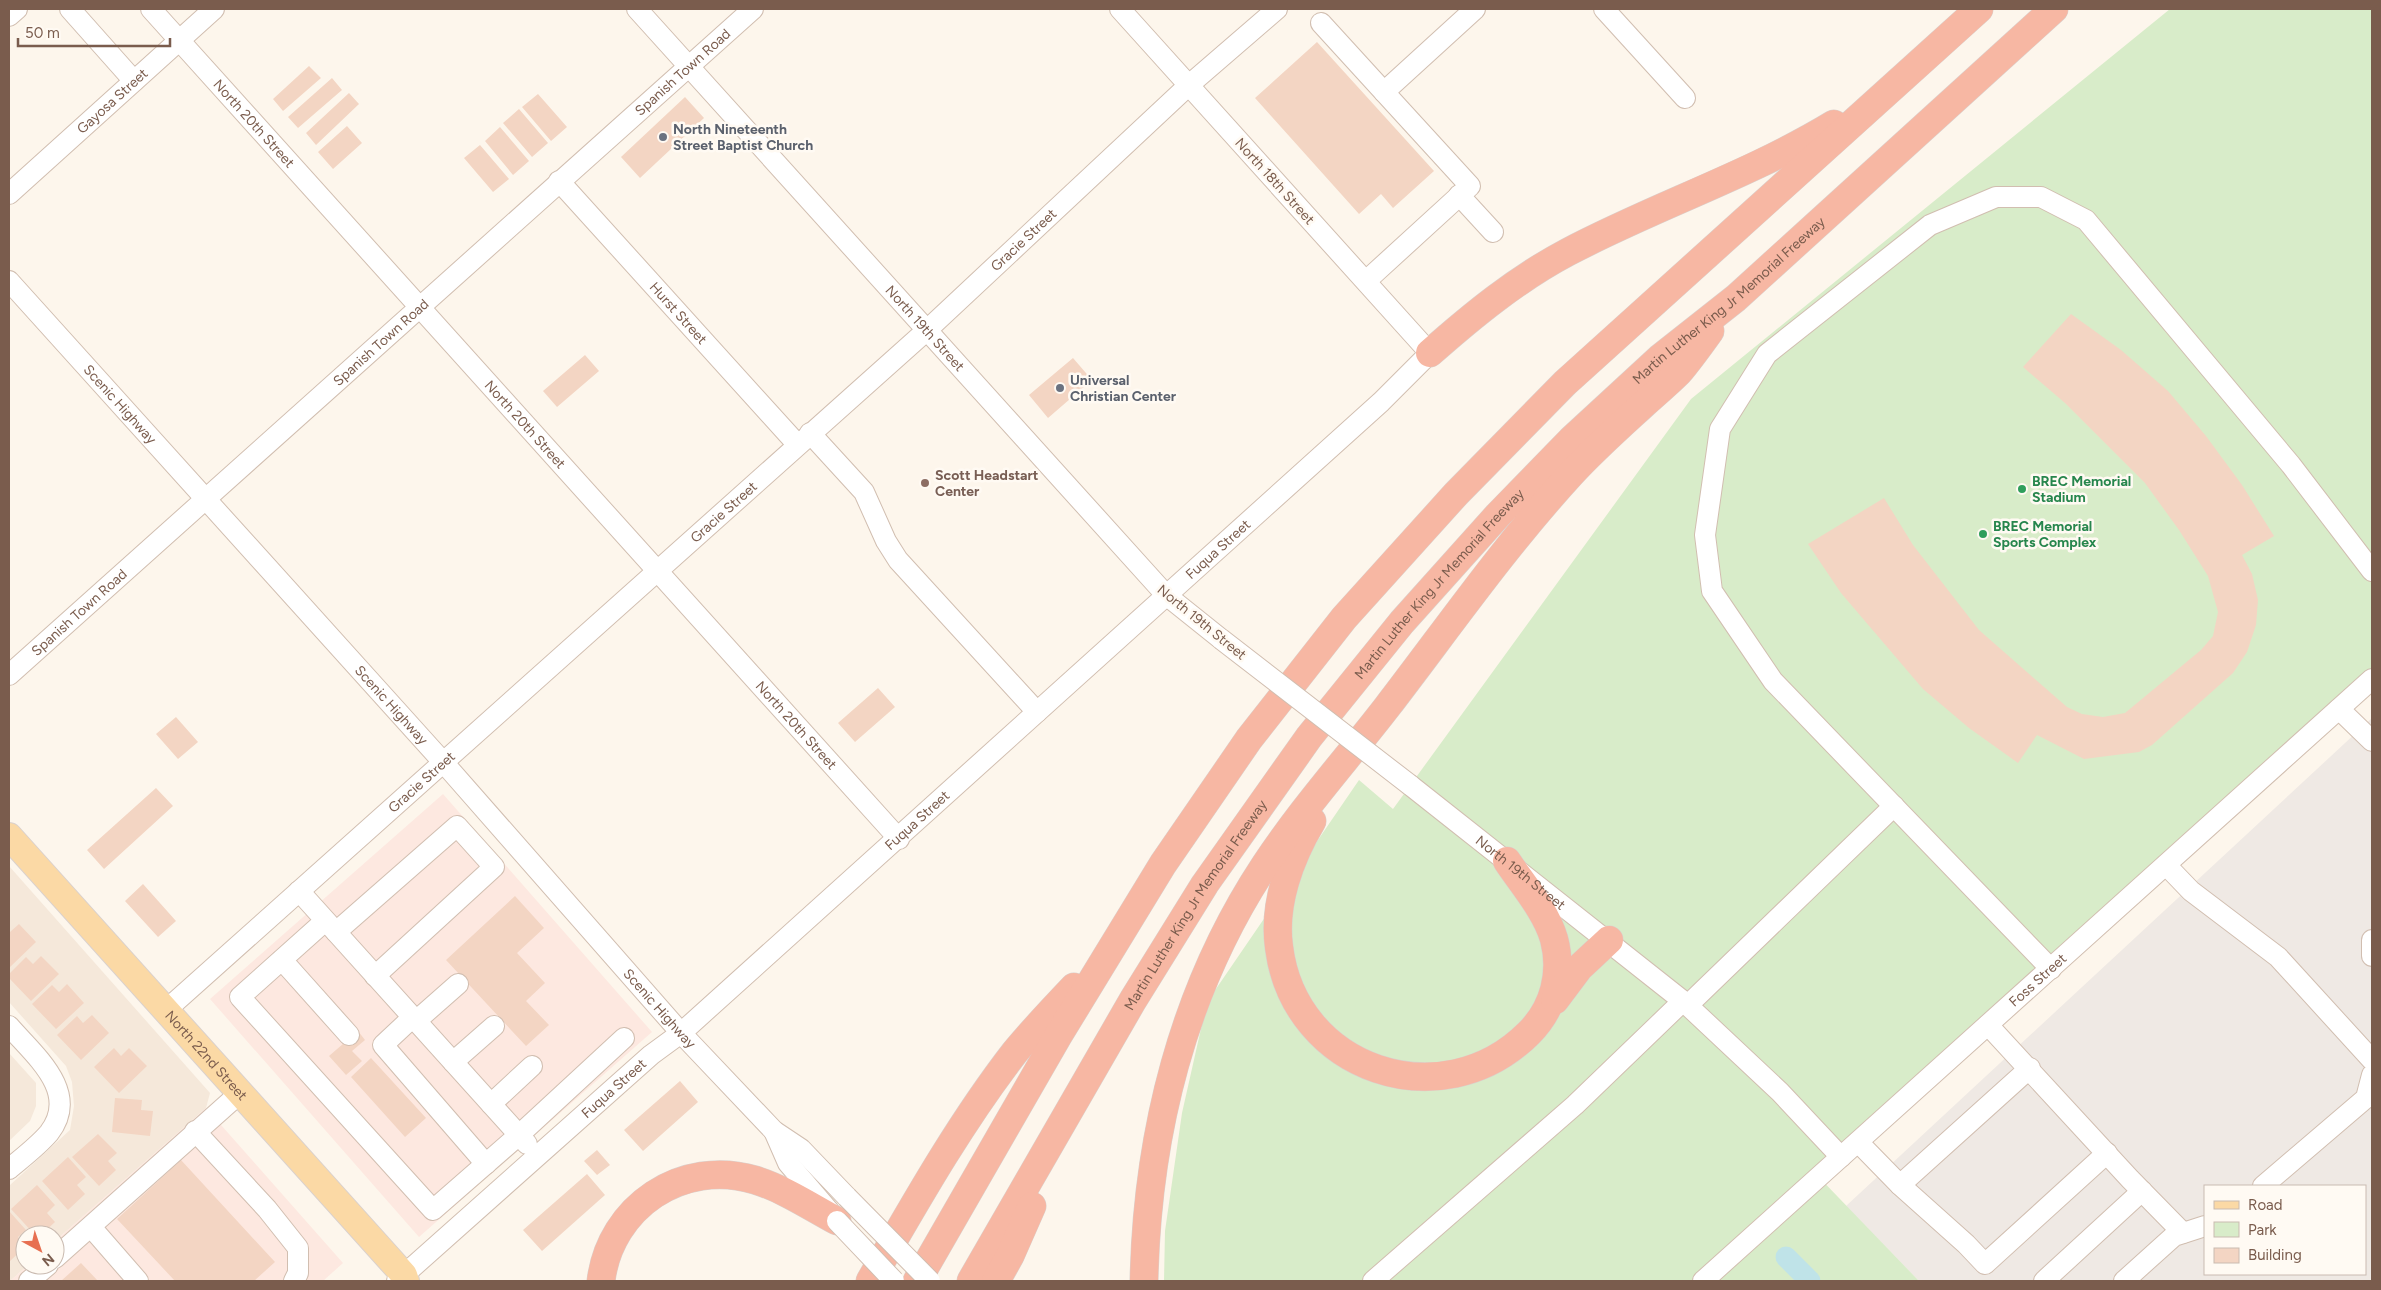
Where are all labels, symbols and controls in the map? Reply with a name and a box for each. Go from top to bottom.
scale bar [18,15,170,47]
text: 50 m [25,24,60,42]
street label: Spanish Town Road [632,25,734,120]
street label: Gayosa Street [74,65,151,138]
street label: North 20th Street [210,76,298,171]
place label: North Nineteenth Street Baptist Church [673,121,813,154]
marker: North Nineteenth Street Baptist Church [657,131,669,143]
street label: North 18th Street [1231,135,1318,228]
street label: Gracie Street [987,205,1060,275]
street label: Martin Luther King Jr Memorial Freeway [1629,213,1829,388]
street label: Hurst Street [646,279,710,348]
street label: North 19th Street [882,282,968,375]
street label: Spanish Town Road [330,295,432,390]
street label: Scenic Highway [80,361,160,448]
place label: Universal Christian Center [1070,372,1177,405]
street label: North 20th Street [481,377,569,472]
marker: Universal Christian Center [1054,382,1066,394]
place label: Scott Headstart Center [935,467,1039,500]
place label: BREC Memorial Stadium [2032,473,2131,506]
marker: Scott Headstart Center [919,477,931,489]
street label: Gracie Street [687,478,761,547]
marker: BREC Memorial Stadium [2016,483,2028,495]
street label: Martin Luther King Jr Memorial Freeway [1351,485,1528,683]
street label: Fuqua Street [1182,516,1254,583]
place label: BREC Memorial Sports Complex [1993,518,2097,551]
marker: BREC Memorial Sports Complex [1977,528,1989,540]
street label: Spanish Town Road [28,566,131,660]
street label: North 19th Street [1154,581,1250,664]
street label: Scenic Highway [351,662,432,749]
street label: North 20th Street [752,678,840,773]
street label: Gracie Street [385,748,459,816]
street label: Fuqua Street [882,787,953,854]
street label: Martin Luther King Jr Memorial Freeway [1121,796,1271,1014]
street label: North 19th Street [1472,832,1569,914]
street label: Foss Street [2006,950,2070,1011]
street label: Scenic Highway [619,965,700,1053]
street label: North 22nd Street [161,1007,251,1104]
street label: Fuqua Street [578,1055,650,1122]
legend [2204,1185,2366,1275]
text: Road [2248,1196,2283,1214]
text: Park [2248,1221,2277,1239]
north arrow [15,1225,65,1275]
text: Building [2248,1246,2302,1264]
text: N [38,1250,58,1270]

